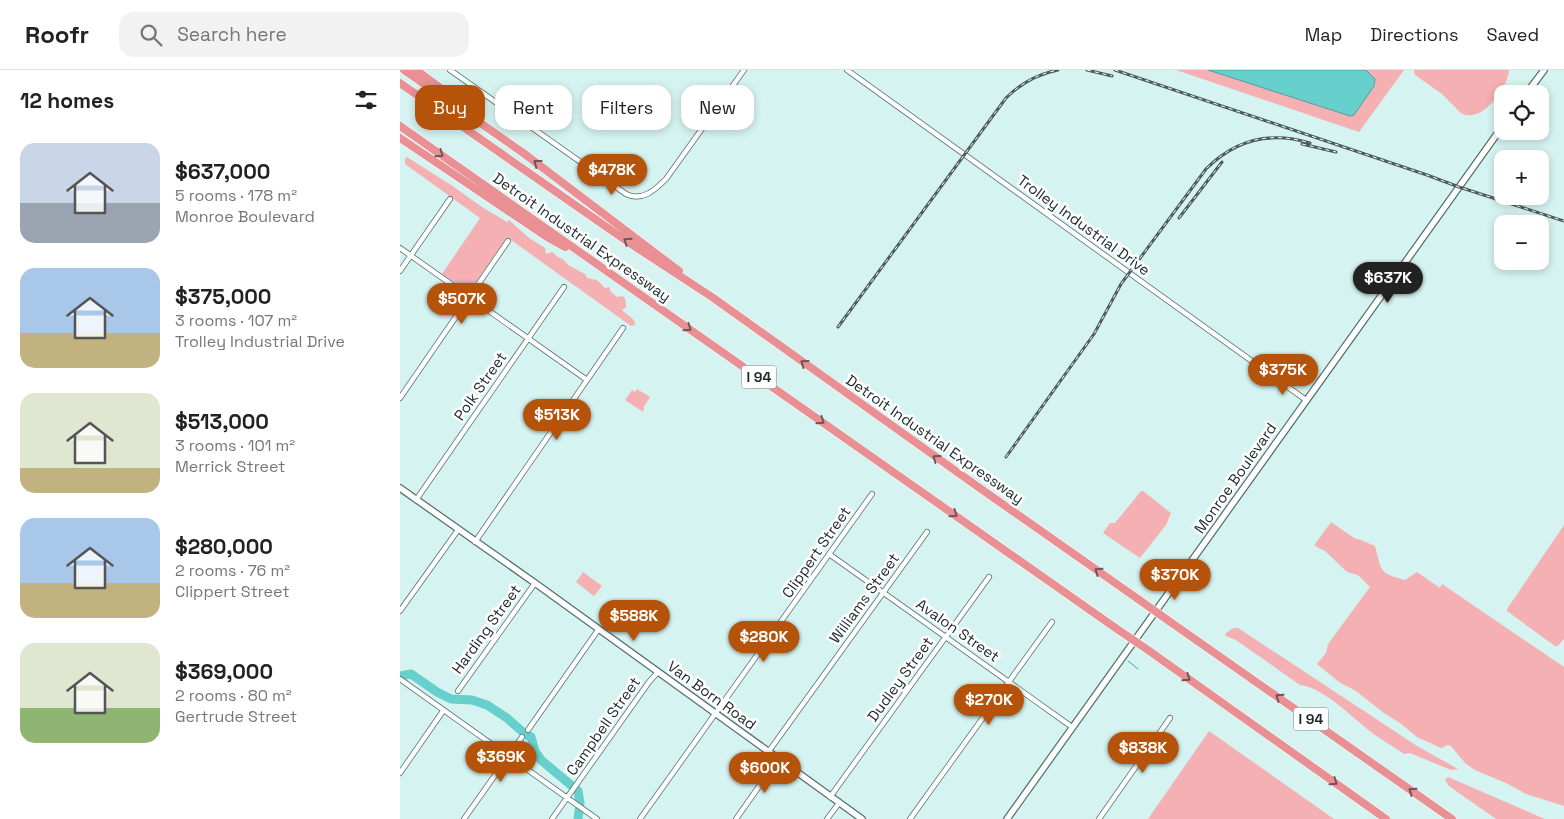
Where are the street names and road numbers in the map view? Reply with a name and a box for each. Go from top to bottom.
street label: Detroit Industrial Expressway [489,168,675,306]
street label: Trolley Industrial Drive [1014,170,1154,280]
street label: Polk Street [449,348,511,424]
road number: I 94 [742,366,776,388]
street label: Detroit Industrial Expressway [842,370,1028,508]
street label: Monroe Boulevard [1190,419,1280,537]
street label: Clippert Street [777,502,855,601]
street label: Williams Street [825,549,903,647]
street label: Harding Street [447,581,525,677]
street label: Avalon Street [913,594,1003,666]
street label: Dudley Street [863,633,937,725]
street label: Van Born Road [664,656,760,734]
street label: Campbell Street [562,673,644,779]
road number: I 94 [1294,708,1328,731]

